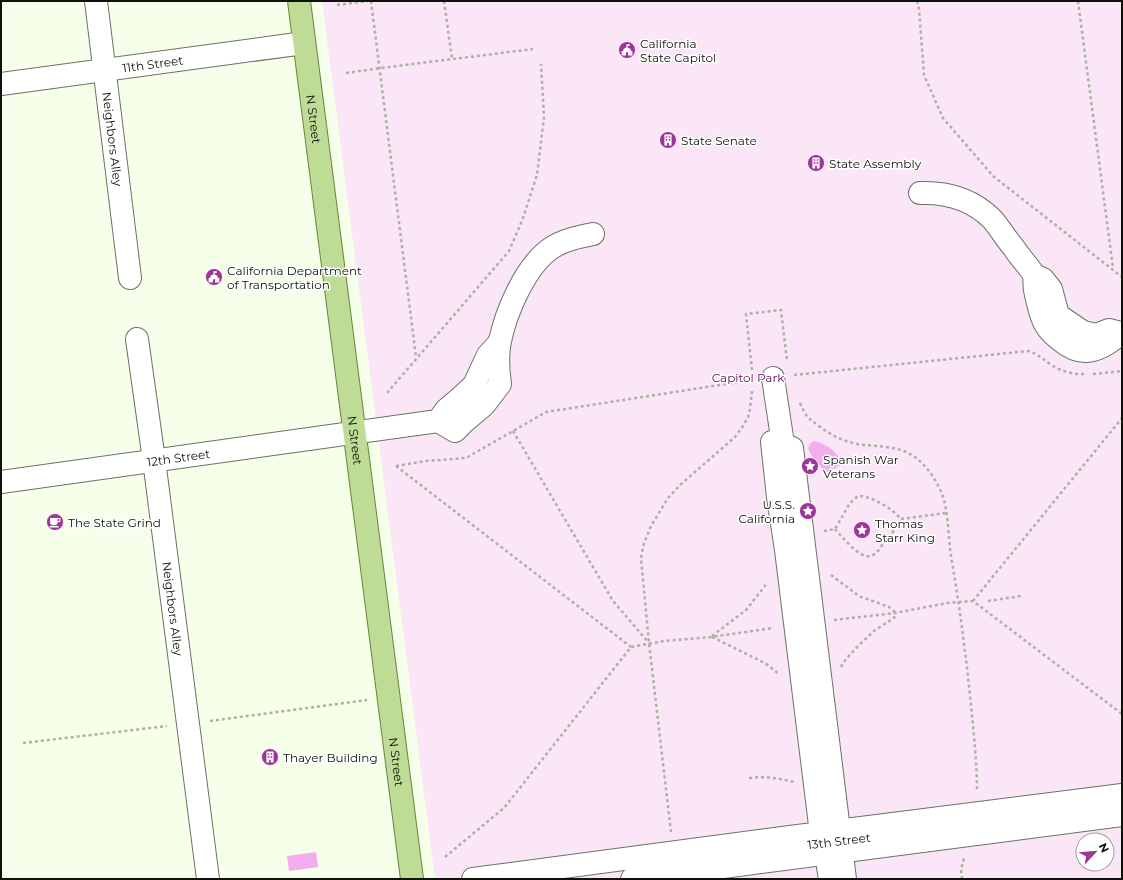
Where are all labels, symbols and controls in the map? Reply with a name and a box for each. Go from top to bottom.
place label: California State Capitol [640,36,716,65]
public building icon: California State Capitol [617,40,637,60]
street label: 11th Street [121,52,184,75]
street label: Neighbors Alley [100,91,126,187]
street label: N Street [304,94,325,145]
building icon: State Senate [658,130,678,150]
place label: State Senate [681,133,757,148]
building icon: State Assembly [806,153,826,173]
place label: State Assembly [829,156,922,171]
place label: California Department of Transportation [227,263,362,292]
public building icon: California Department of Transportation [204,267,224,287]
park label: Capitol Park [712,370,785,385]
street label: N Street [345,415,366,466]
street label: 12th Street [146,445,211,469]
place label: Spanish War Veterans [823,452,899,481]
place icon: Spanish War Veterans [800,456,820,476]
place label: U.S.S. California [738,497,795,526]
place icon: U.S.S. California [798,501,818,521]
cafe icon: The State Grind [45,512,65,532]
place label: The State Grind [68,515,161,530]
place label: Thomas Starr King [875,516,935,545]
place icon: Thomas Starr King [852,520,872,540]
street label: Neighbors Alley [160,561,187,657]
street label: N Street [386,736,408,787]
building icon: Thayer Building [260,747,280,767]
place label: Thayer Building [283,750,378,765]
street label: 13th Street [807,830,872,852]
north arrow [1075,832,1115,872]
text: N [1096,841,1112,855]

